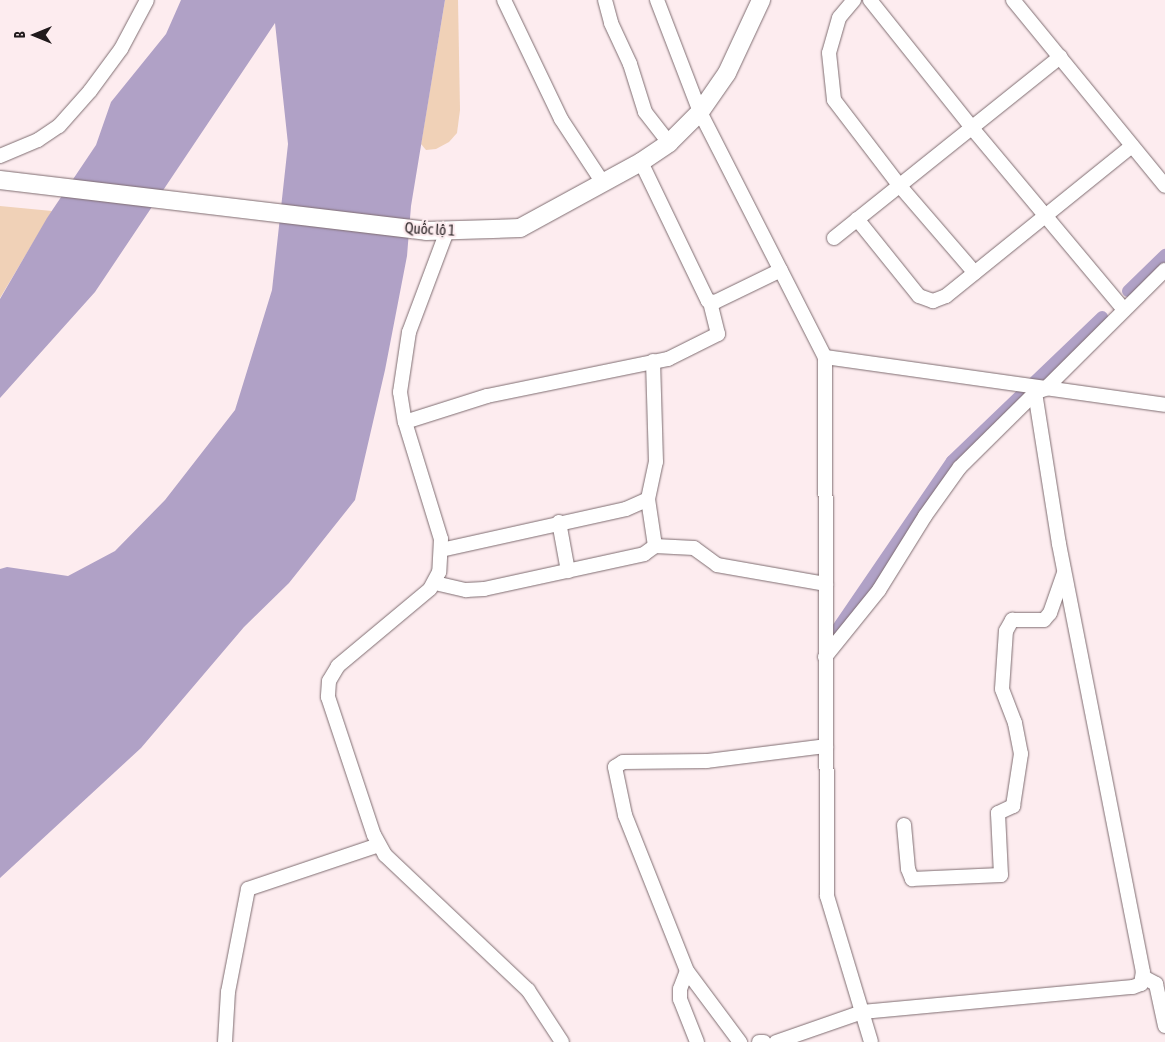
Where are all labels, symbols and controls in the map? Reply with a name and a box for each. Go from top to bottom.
north arrow [10,10,60,60]
text: B [12,32,28,38]
street label: Quốc lộ 1 [404,219,456,239]

